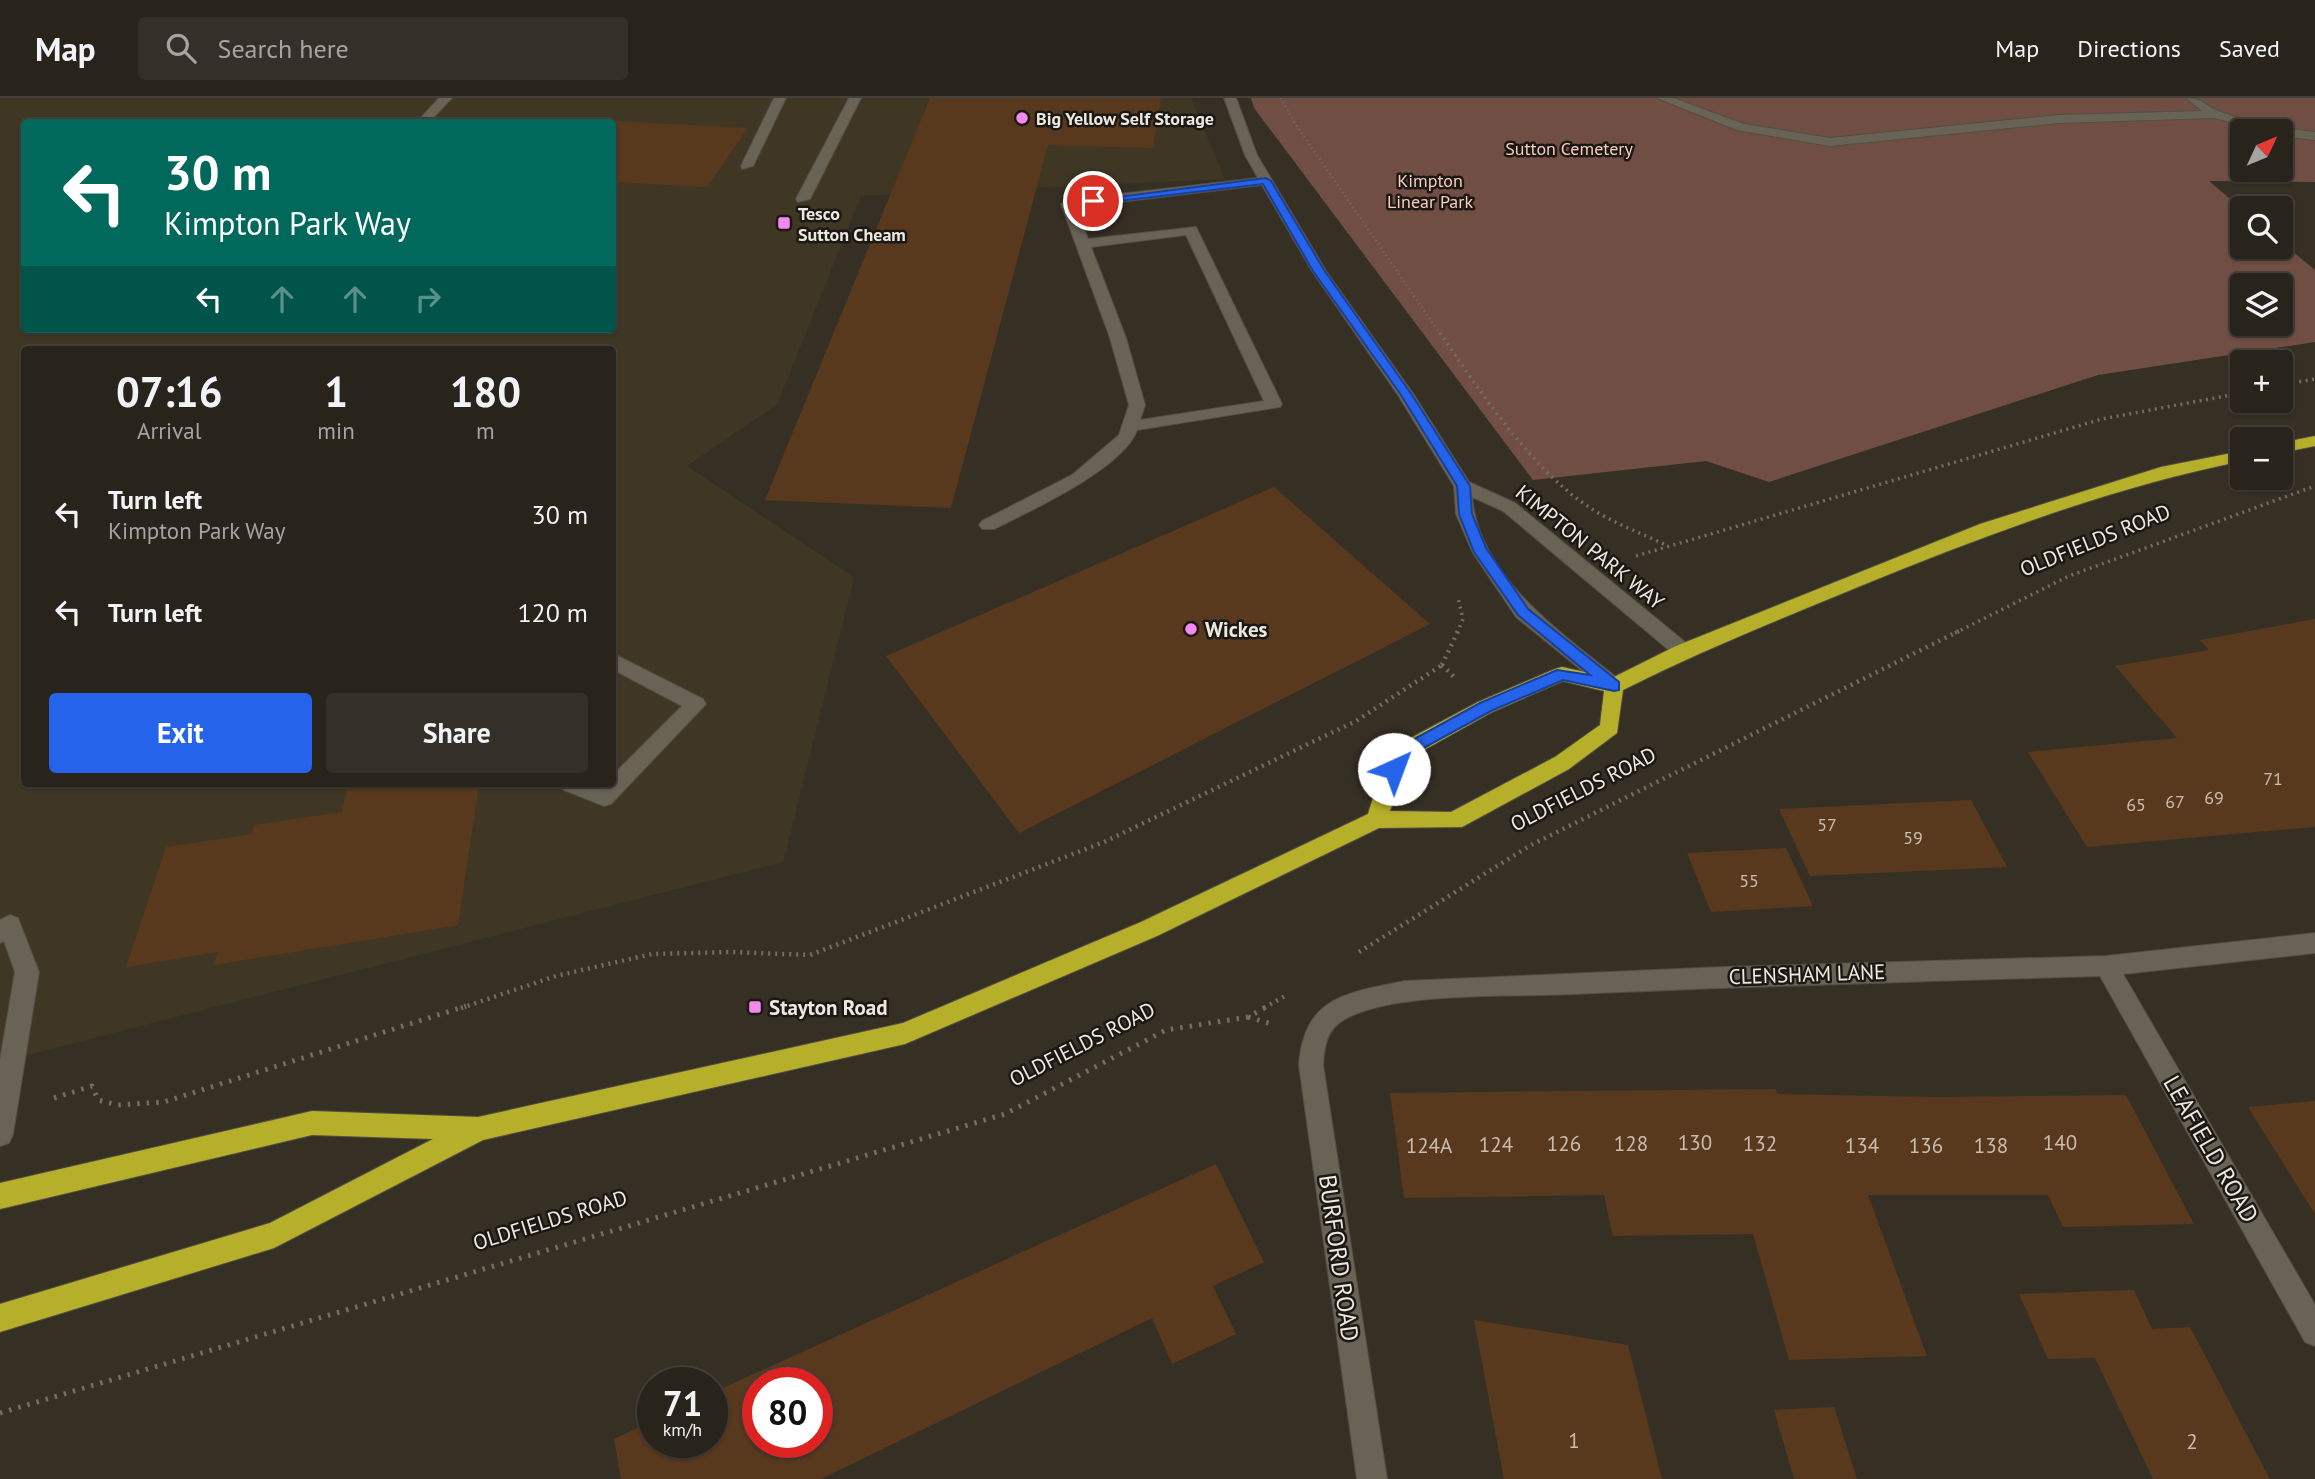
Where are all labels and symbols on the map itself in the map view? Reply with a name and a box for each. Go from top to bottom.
place label: Big Yellow Self Storage [1036,107,1214,130]
marker: Big Yellow Self Storage [1014,110,1030,126]
north arrow [2230,119,2292,182]
park label: Sutton Cemetery [1505,137,1633,160]
park label: Kimpton Linear Park [1387,169,1473,213]
pin [1063,171,1123,231]
place label: Tesco Sutton Cheam [798,202,906,246]
marker: Tesco Sutton Cheam [776,215,792,231]
street label: KIMPTON PARK WAY [1510,479,1670,615]
street label: OLDFIELDS ROAD [2016,498,2174,582]
place label: Wickes [1205,616,1268,643]
marker: Wickes [1183,621,1199,637]
position arrow [1357,732,1431,806]
street label: OLDFIELDS ROAD [1506,741,1660,837]
house number: 71 [2263,767,2283,790]
house number: 69 [2204,786,2224,809]
house number: 67 [2165,790,2185,813]
house number: 65 [2126,793,2146,816]
house number: 57 [1817,813,1837,836]
house number: 59 [1903,826,1923,849]
house number: 55 [1739,869,1759,892]
street label: CLENSHAM LANE [1728,958,1886,990]
place label: Stayton Road [769,994,887,1021]
street label: OLDFIELDS ROAD [1005,996,1159,1092]
marker: Stayton Road [747,999,763,1015]
street label: LEAFIELD ROAD [2156,1070,2266,1228]
house number: 130 [1678,1129,1712,1156]
house number: 140 [2043,1129,2077,1156]
house number: 126 [1547,1130,1581,1157]
house number: 128 [1614,1130,1648,1157]
house number: 132 [1743,1130,1777,1157]
house number: 124 [1479,1131,1513,1158]
house number: 124A [1406,1132,1453,1159]
house number: 134 [1845,1132,1879,1159]
house number: 136 [1909,1132,1943,1159]
house number: 138 [1974,1132,2008,1159]
street label: BURFORD ROAD [1312,1173,1366,1343]
street label: OLDFIELDS ROAD [470,1184,630,1256]
speed limit sign: 80 [742,1367,833,1458]
house number: 1 [1568,1427,1580,1454]
house number: 2 [2186,1428,2198,1455]

